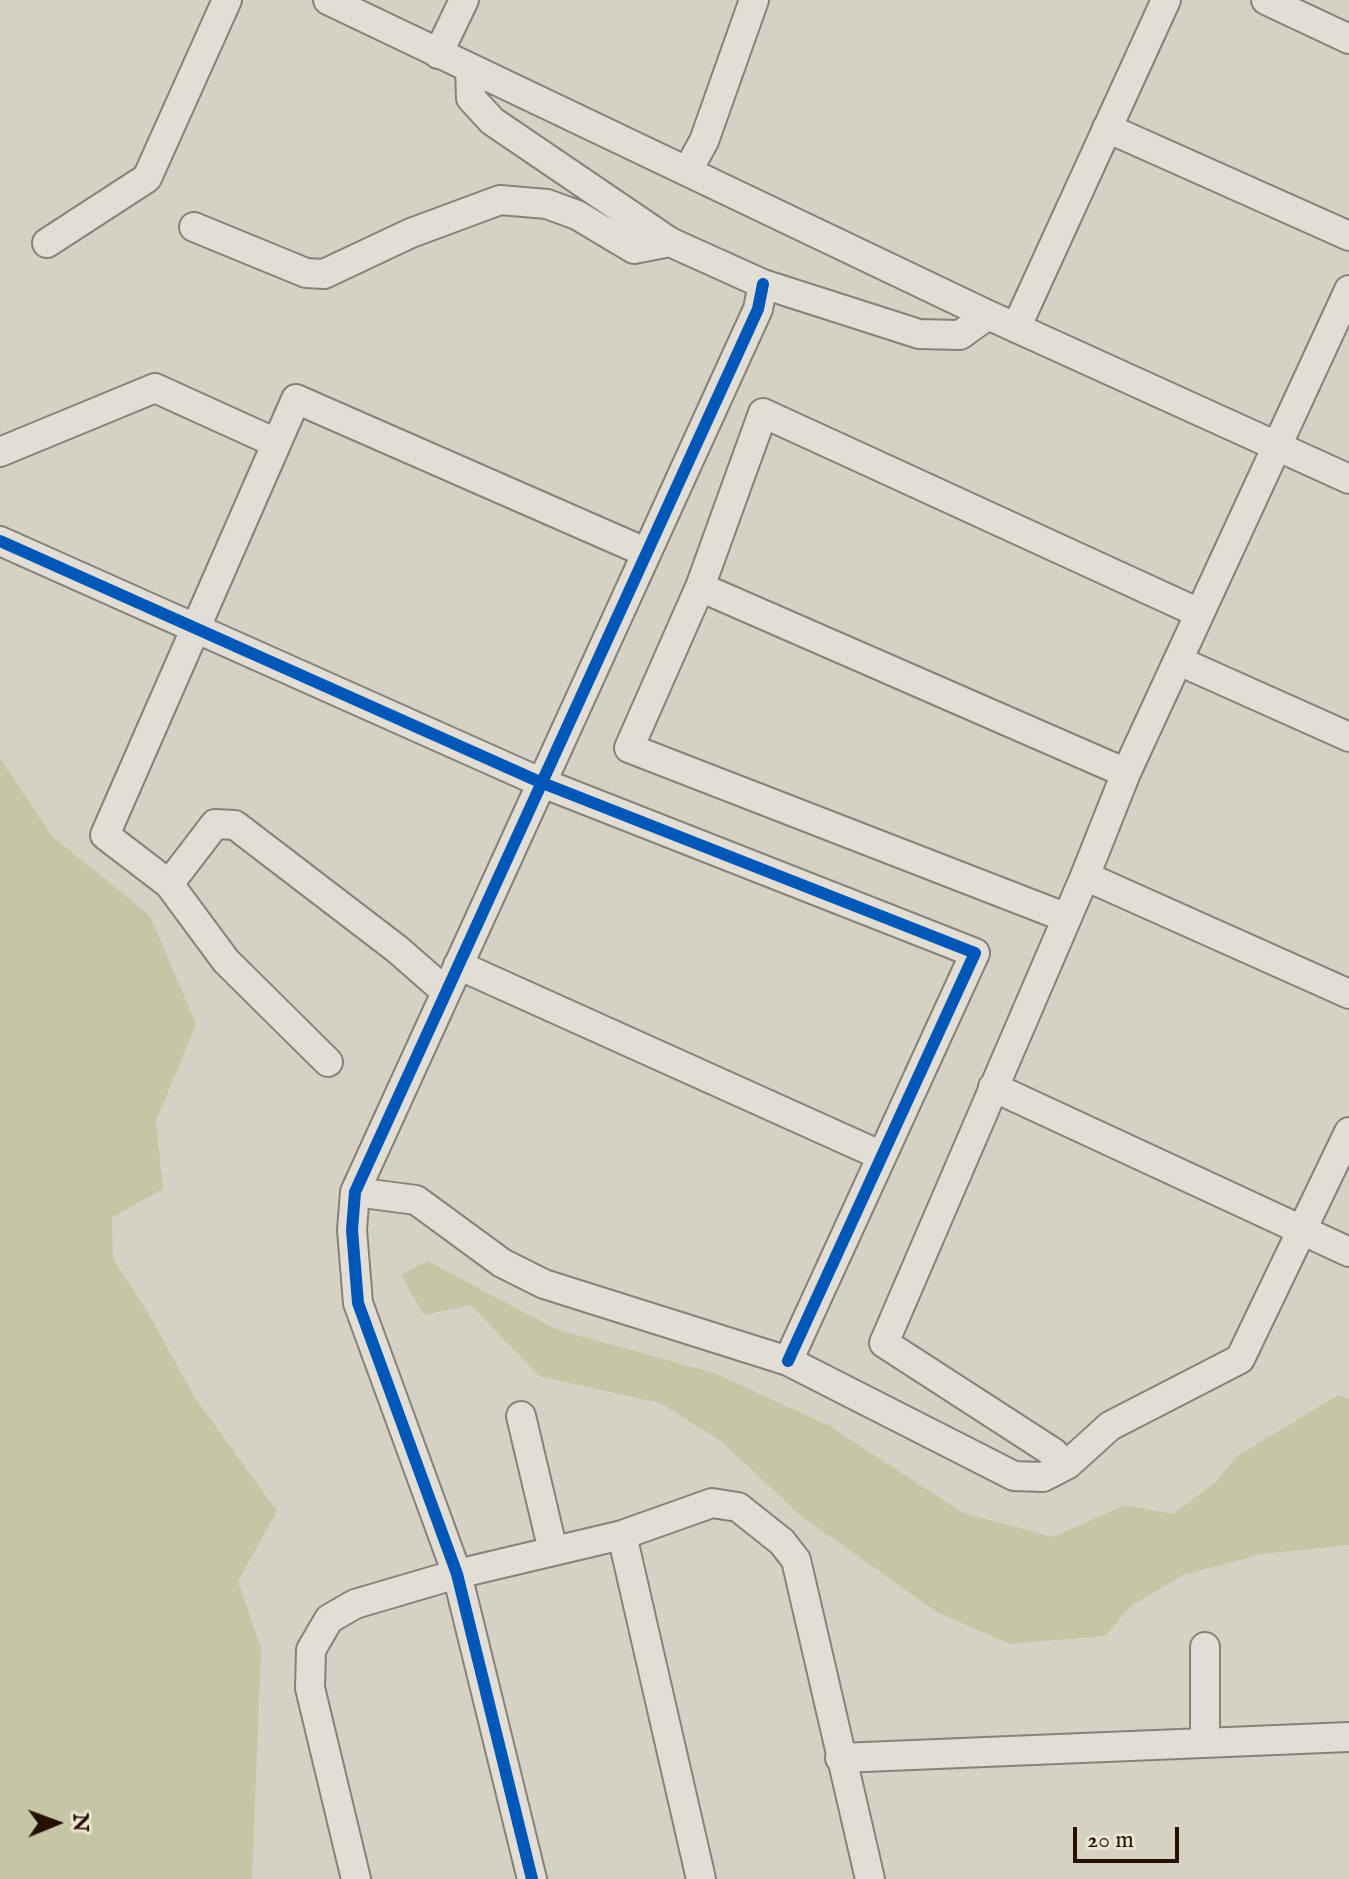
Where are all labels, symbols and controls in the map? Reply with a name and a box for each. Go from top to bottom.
north arrow [16,1783,96,1863]
scale bar [1077,1811,1183,1861]
text: N [66,1813,94,1832]
text: 20 m [1087,1825,1134,1856]

